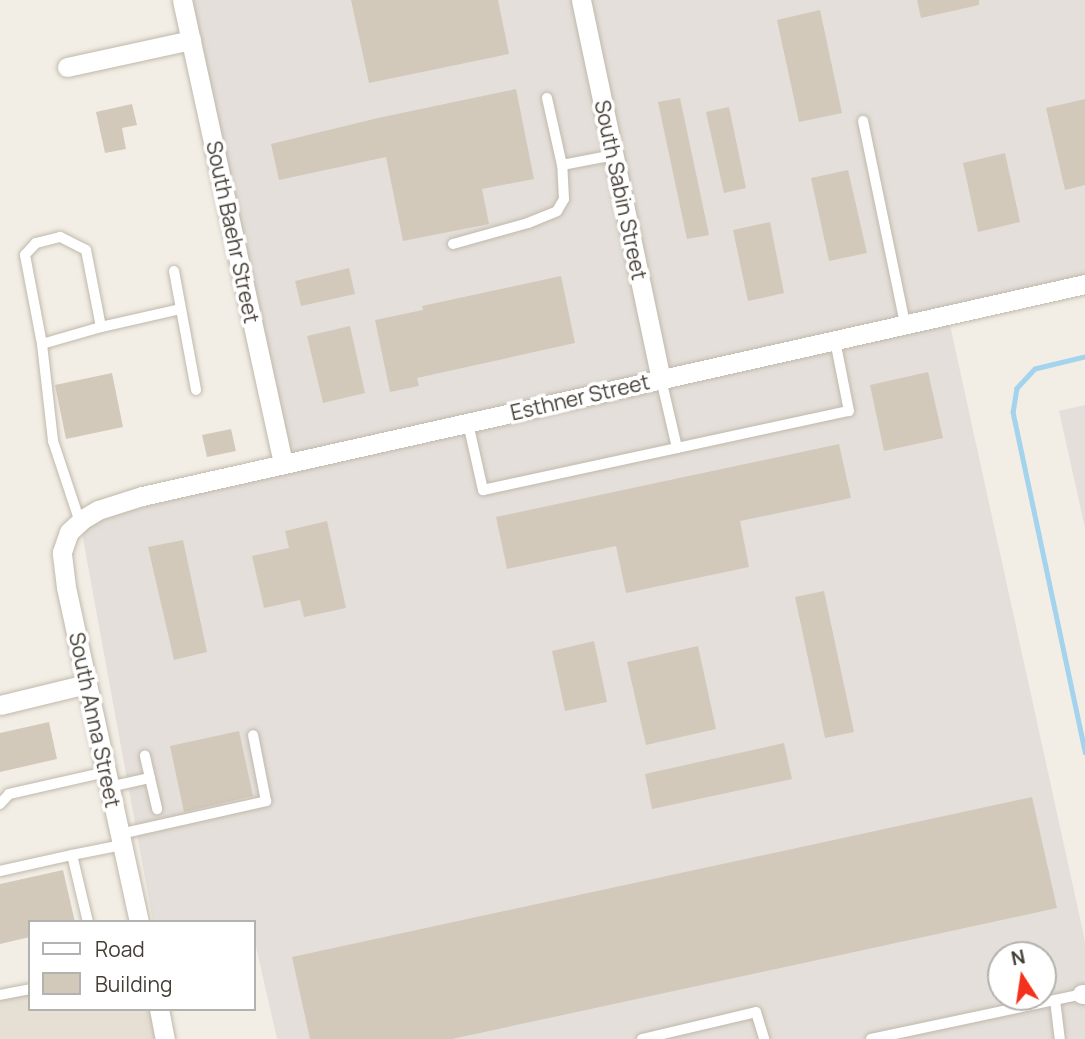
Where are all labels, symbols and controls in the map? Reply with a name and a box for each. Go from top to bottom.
street label: South Sabin Street [590,98,652,282]
street label: South Baehr Street [201,139,265,325]
street label: Esthner Street [508,369,652,425]
street label: South Anna Street [64,630,126,810]
legend [28,920,256,1011]
text: Road [95,935,145,963]
north arrow [987,941,1057,1011]
text: N [1009,943,1027,972]
text: Building [95,970,172,998]

